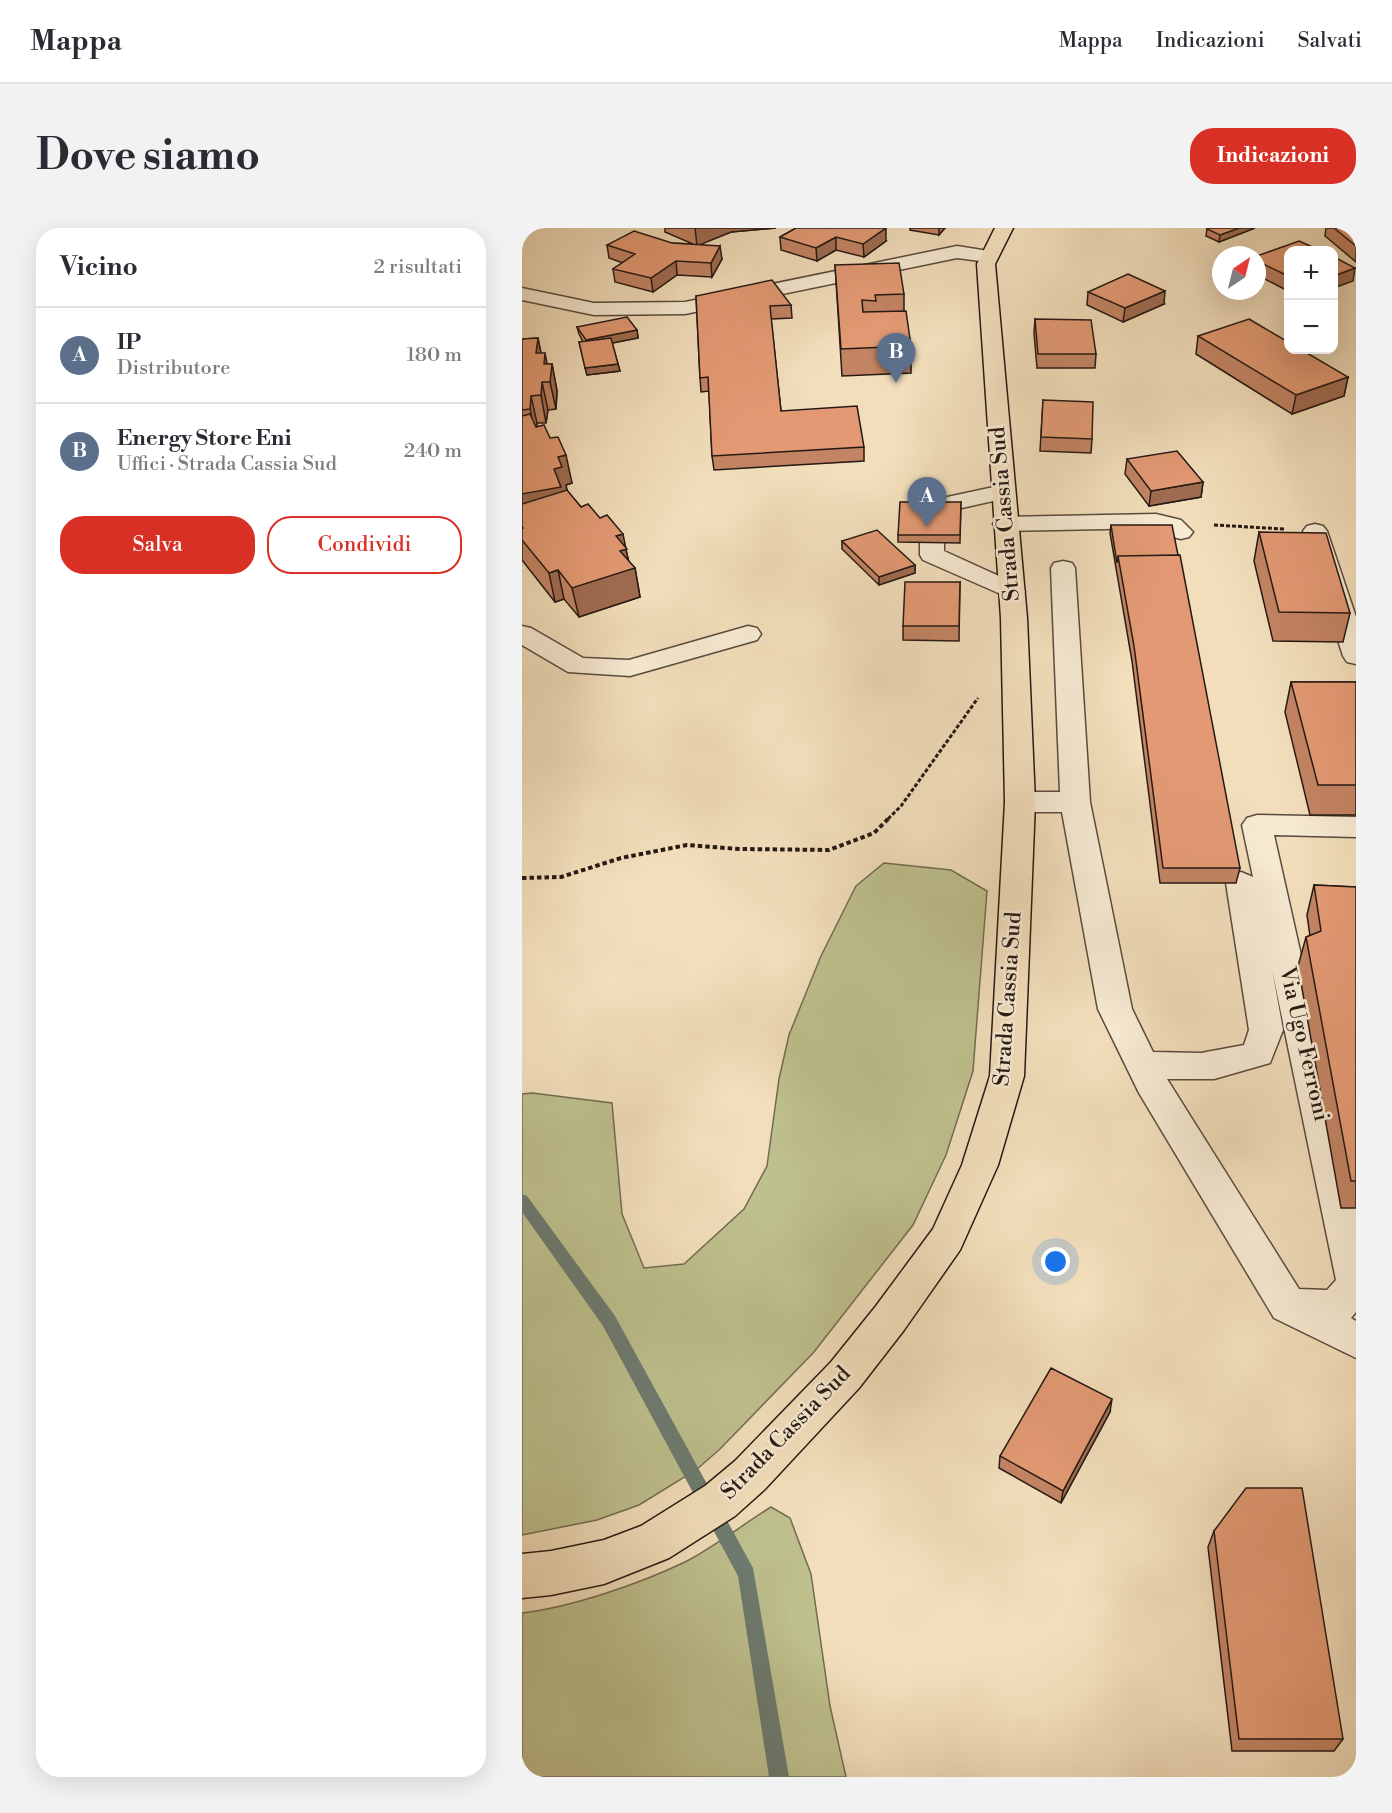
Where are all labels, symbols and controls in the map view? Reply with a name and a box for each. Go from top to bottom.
text: Mappa [30,24,122,59]
text: Mappa [1059,28,1123,54]
text: Indicazioni [1156,28,1265,54]
text: Salvati [1298,28,1362,54]
button: Indicazioni [1190,128,1356,184]
text: Dove siamo [36,130,260,183]
north arrow [1212,246,1266,300]
map controls [1284,246,1338,354]
button: + [1284,246,1338,300]
text: Vicino [60,251,138,283]
text: 2 risultati [374,255,462,280]
button: − [1284,300,1338,354]
text: IP [117,329,141,356]
pin: B [876,334,916,383]
text: A [72,343,87,368]
text: 180 m [407,343,462,368]
text: Distributore [117,356,230,381]
text: Energy Store Eni [117,425,291,452]
street label: Strada Cassia Sud [984,425,1026,602]
text: B [72,439,87,464]
text: 240 m [404,439,462,464]
text: Uffici · Strada Cassia Sud [117,452,337,477]
pin: A [908,478,946,527]
button: Salva [60,516,255,574]
button: Condividi [267,516,462,574]
street label: Strada Cassia Sud [988,910,1028,1087]
street label: Via Ugo Ferroni [1273,963,1335,1124]
your location [1041,1247,1070,1276]
street label: Strada Cassia Sud [715,1360,857,1505]

